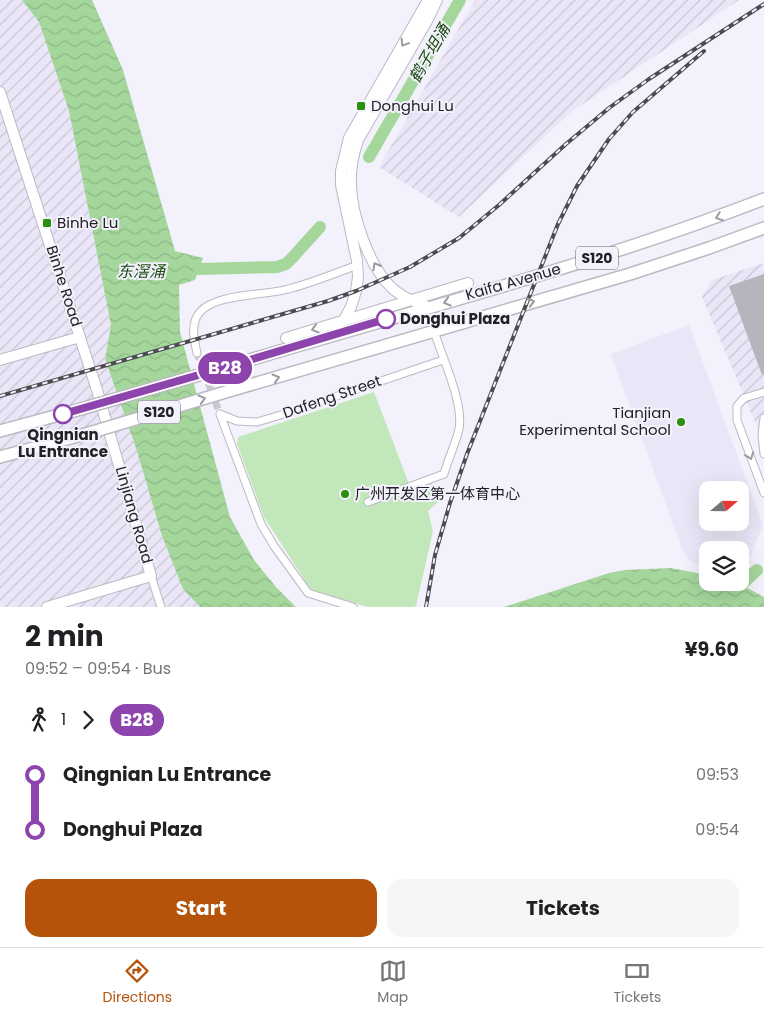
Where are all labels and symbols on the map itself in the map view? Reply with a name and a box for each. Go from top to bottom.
water label: 鹤子坦涌 [403,18,456,87]
one-way arrow [400,37,410,46]
place label: Donghui Lu [371,95,454,116]
marker: Donghui Lu [355,100,367,112]
one-way arrow [715,211,723,221]
place label: Binhe Lu [57,212,118,233]
marker: Binhe Lu [41,217,53,229]
street label: Binhe Road [41,242,88,329]
road number: S120 [576,247,618,270]
street label: Kaifa Avenue [463,258,563,305]
water label: 东滘涌 [117,260,167,283]
one-way arrow [372,262,382,271]
one-way arrow [443,296,451,306]
one-way arrow [526,298,534,308]
place label: Donghui Plaza [400,308,510,329]
marker: Donghui Plaza [376,309,396,329]
one-way arrow [312,324,320,334]
line badge: B28 [196,352,254,384]
street label: Dafeng Street [280,370,384,423]
one-way arrow [272,373,280,383]
one-way arrow [198,395,206,405]
road number: S120 [138,401,180,424]
place label: Tianjian Experimental School [519,402,671,440]
marker: Qingnian Lu Entrance [53,404,73,424]
marker: Tianjian Experimental School [675,416,687,428]
place label: Qingnian Lu Entrance [18,424,108,462]
one-way arrow [744,452,754,460]
street label: Linjiang Road [111,464,158,566]
north arrow [699,481,749,531]
place label: 广州开发区第一体育中心 [355,483,520,504]
marker: 广州开发区第一体育中心 [339,488,351,500]

